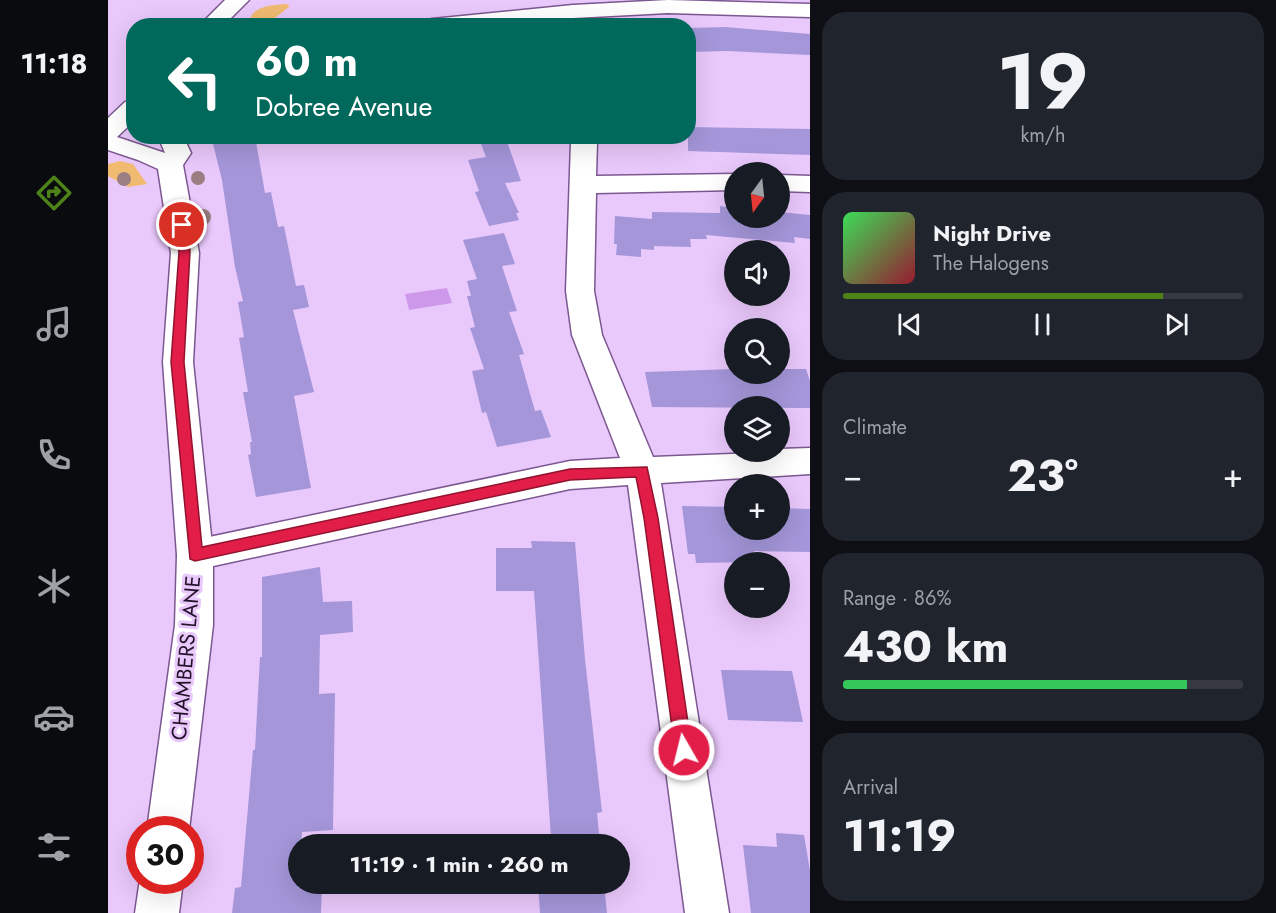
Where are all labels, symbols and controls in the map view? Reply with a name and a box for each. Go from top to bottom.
text: 19 [997,26,1089,138]
text: 60 m [255,31,358,92]
icon: left [156,42,234,120]
text: 11:18 [21,44,87,83]
text: Dobree Avenue [255,87,432,126]
text: km/h [1020,121,1066,150]
north arrow [724,162,790,228]
map controls [724,162,790,618]
icon: directions [33,172,75,214]
pin [156,199,207,250]
icon: arrive [165,208,198,241]
text: Night Drive [933,217,1051,249]
button: sound [724,240,790,306]
text: The Halogens [933,249,1049,278]
icon: music [33,303,75,345]
icon: previous [893,308,926,341]
icon: pause [1026,308,1059,341]
icon: next [1160,308,1193,341]
button: search [724,318,790,384]
button: layers [724,396,790,462]
text: Climate [843,413,907,442]
icon: phone [33,434,75,476]
text: 23° [1007,443,1078,508]
text: − [843,452,862,499]
text: + [1223,452,1243,499]
button: + [724,474,790,540]
button: − [724,552,790,618]
icon: climate [33,565,75,607]
street label: CHAMBERS LANE [164,575,208,741]
text: Range · 86% [843,584,951,613]
text: 430 km [843,614,1009,679]
icon: car [33,696,75,738]
position arrow [652,718,716,782]
text: Arrival [843,773,898,802]
text: 11:19 [843,803,956,868]
speed limit sign: 30 [126,816,204,894]
icon: filters [33,826,75,868]
text: 11:19 · 1 min · 260 m [350,848,568,880]

